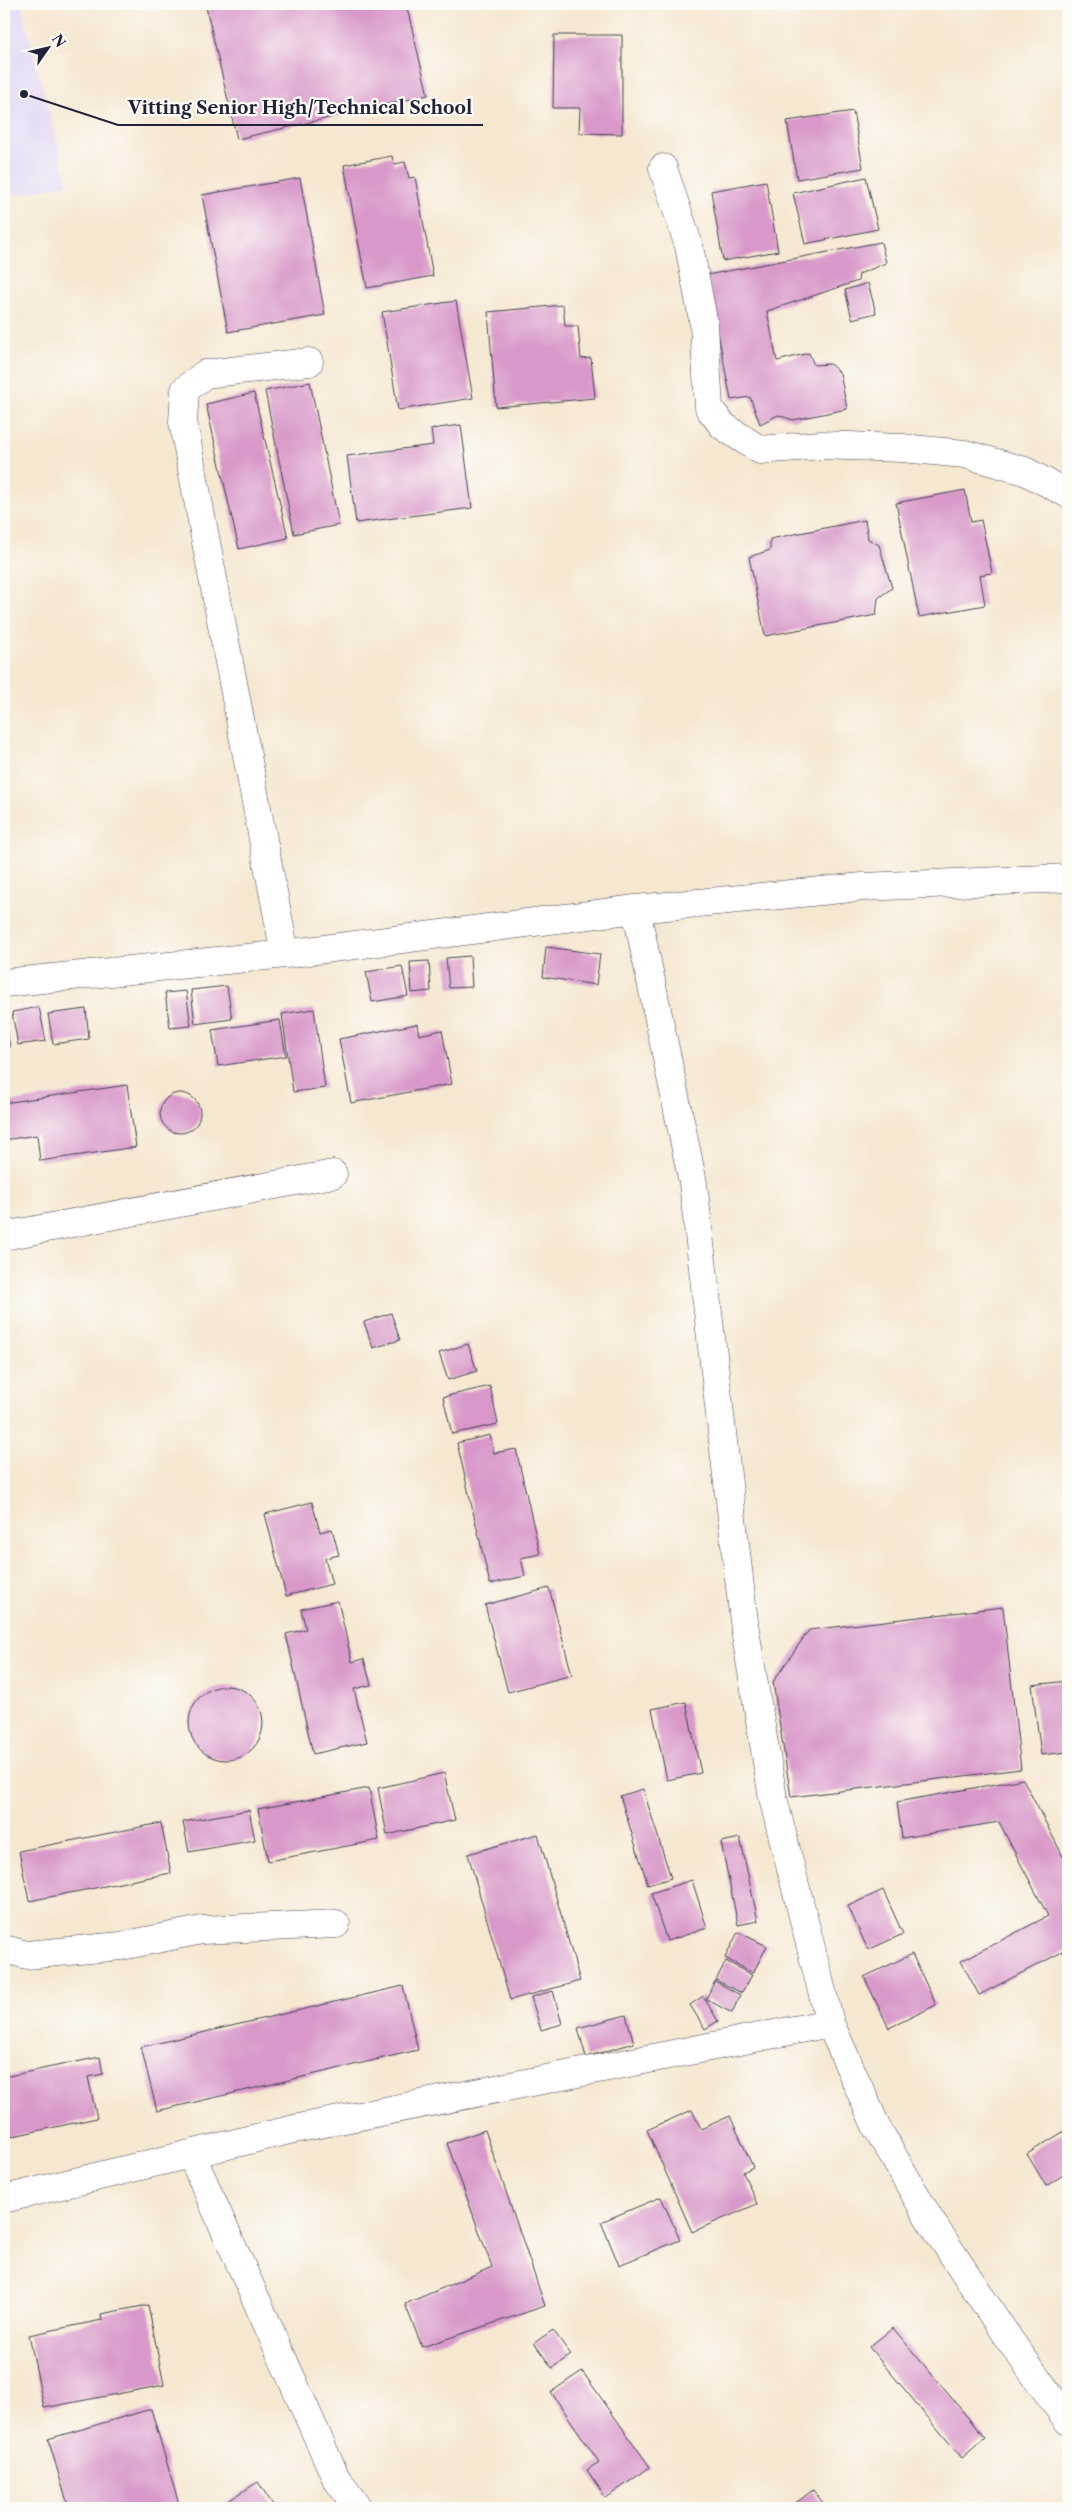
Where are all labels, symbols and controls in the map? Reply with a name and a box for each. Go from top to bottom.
north arrow [22,22,72,72]
text: N [48,31,70,51]
callout: Vitting Senior High/Technical School [118,92,483,125]
text: Vitting Senior High/Technical School [127,97,472,119]

